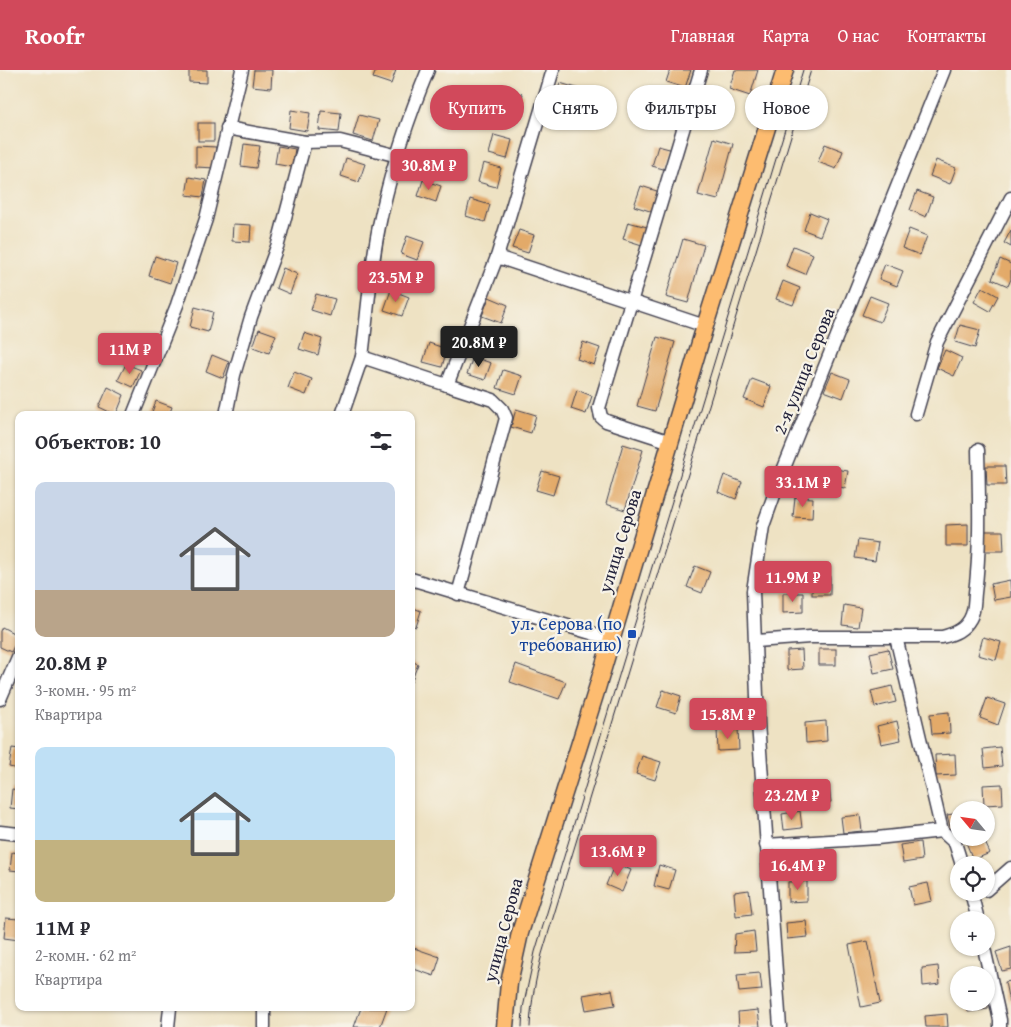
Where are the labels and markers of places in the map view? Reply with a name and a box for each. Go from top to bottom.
pin: 30.8M ₽ [383,148,475,191]
pin: 23.5M ₽ [350,260,442,303]
pin: 20.8M ₽ [433,326,525,368]
pin: 11M ₽ [95,332,165,375]
pin: 33.1M ₽ [757,466,849,508]
pin: 11.9M ₽ [747,560,839,603]
place label: ул. Серова (по требованию) [510,610,622,658]
marker: ул. Серова (по требованию) [626,628,638,640]
pin: 15.8M ₽ [682,698,774,740]
pin: 23.2M ₽ [746,778,838,821]
pin: 13.6M ₽ [572,834,664,877]
pin: 16.4M ₽ [752,848,844,891]

